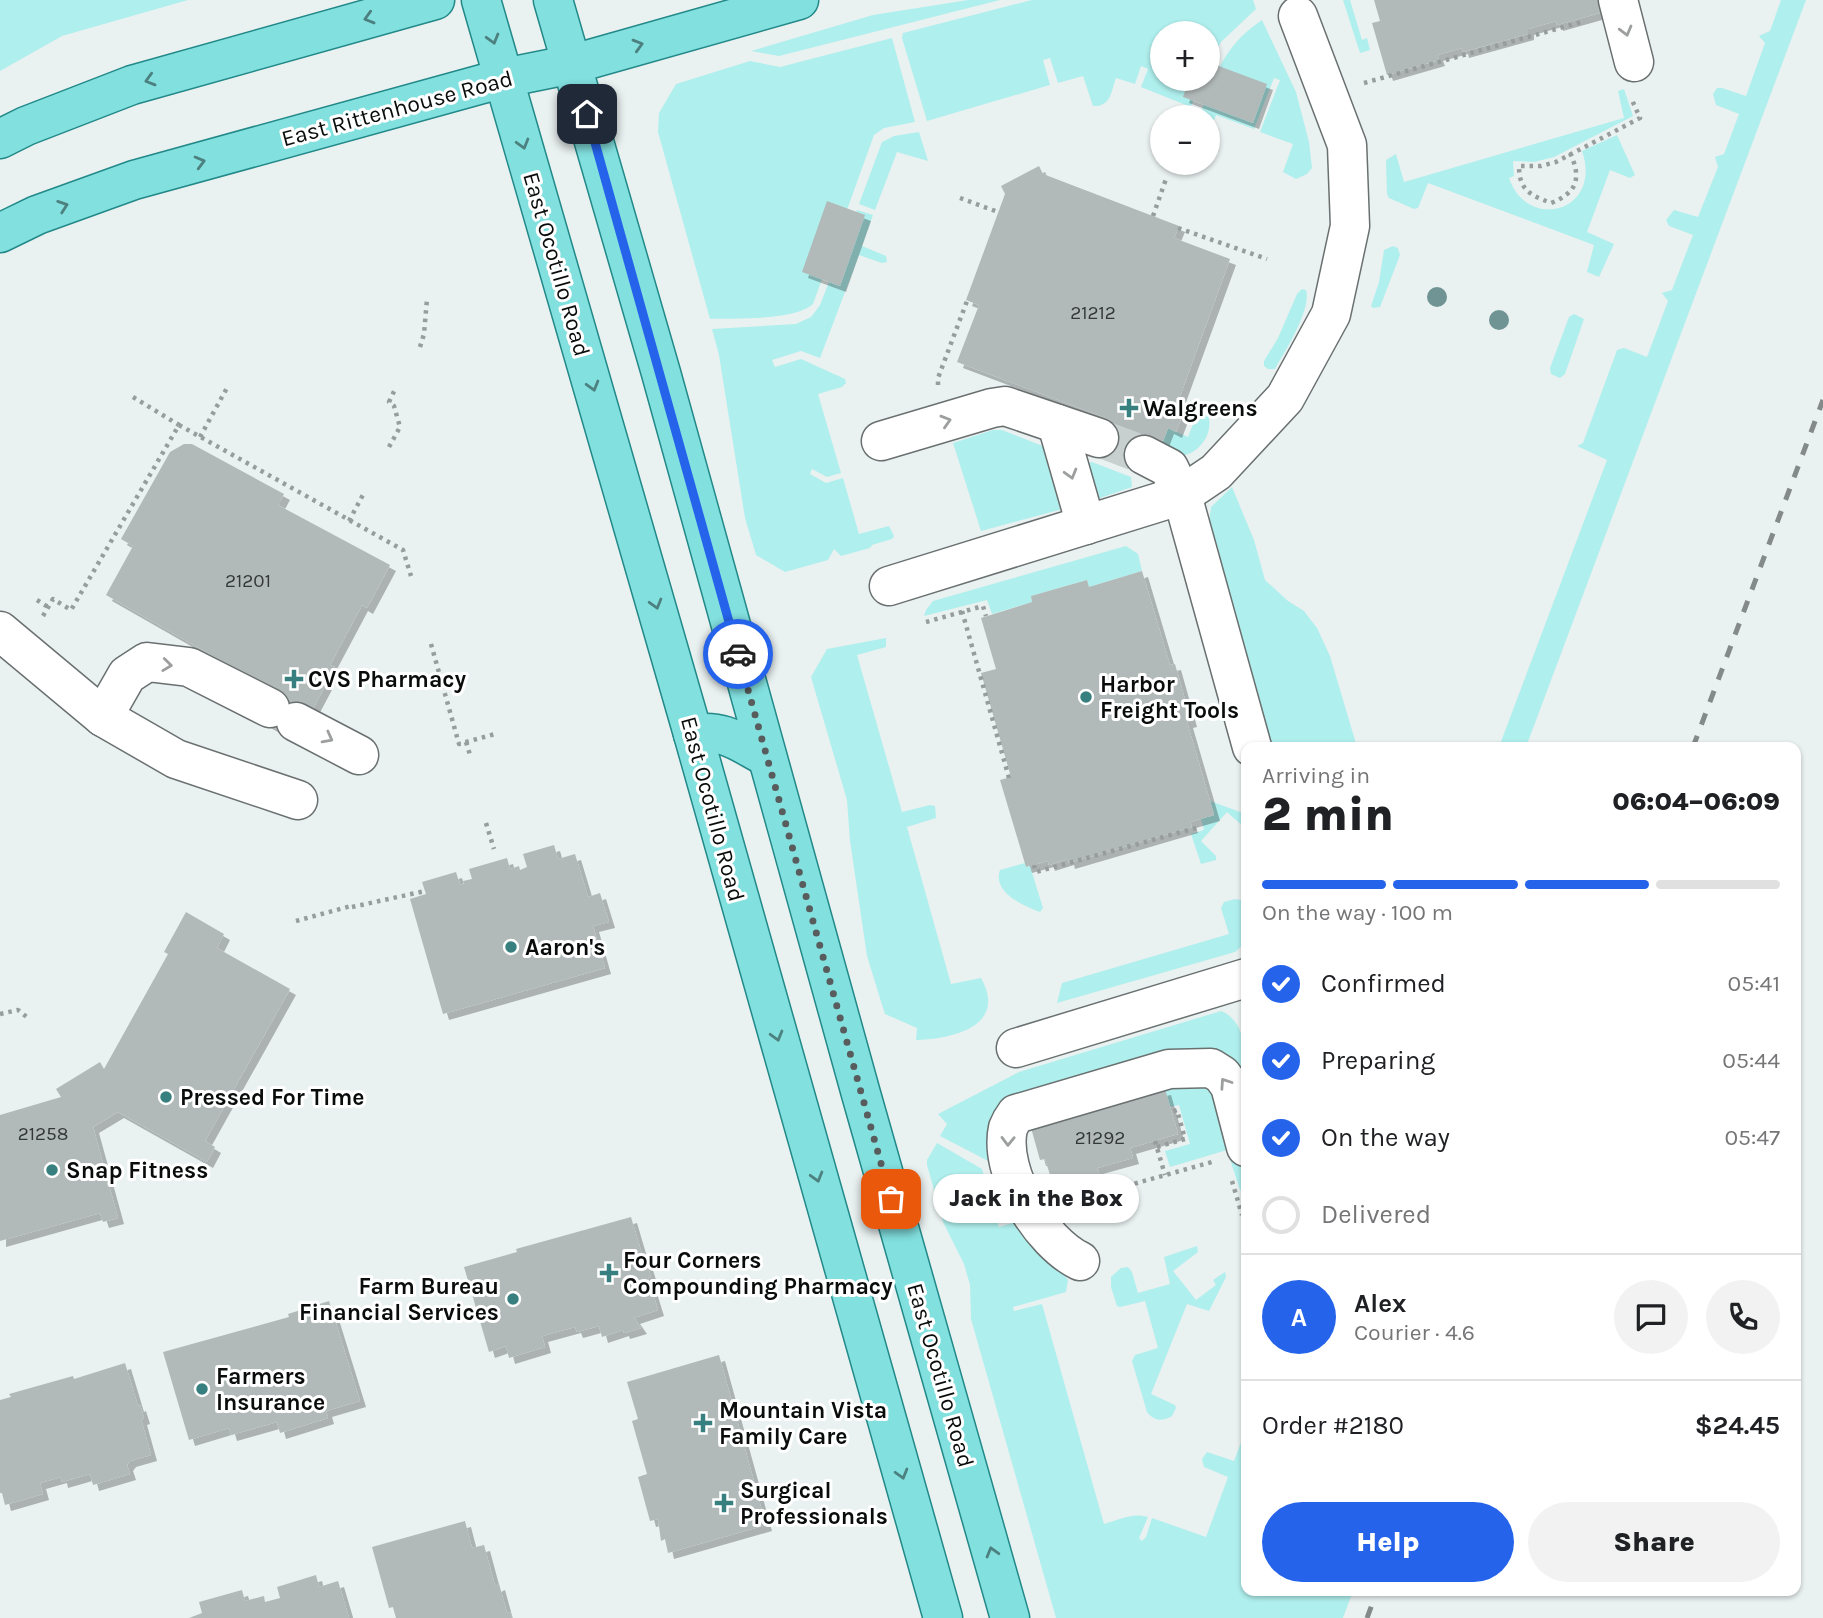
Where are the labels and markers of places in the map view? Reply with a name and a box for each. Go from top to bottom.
pin [557,84,617,144]
place label: Walgreens [1143,395,1258,422]
marker: Walgreens [1121,400,1137,416]
place label: CVS Pharmacy [308,666,467,693]
marker: CVS Pharmacy [286,671,302,687]
place label: Harbor Freight Tools [1100,671,1239,724]
marker: Harbor Freight Tools [1078,689,1094,705]
place label: Aaron's [525,934,605,961]
marker: Aaron's [503,939,519,955]
place label: Pressed For Time [180,1084,364,1111]
marker: Pressed For Time [158,1089,174,1105]
place label: Snap Fitness [66,1157,208,1184]
marker: Snap Fitness [44,1162,60,1178]
pin [861,1169,921,1229]
callout: Jack in the Box [933,1174,1140,1224]
place label: Four Corners Compounding Pharmacy [623,1247,893,1300]
marker: Four Corners Compounding Pharmacy [601,1265,617,1281]
place label: Farm Bureau Financial Services [299,1273,499,1326]
marker: Farm Bureau Financial Services [505,1291,521,1307]
place label: Farmers Insurance [216,1363,325,1416]
marker: Farmers Insurance [194,1381,210,1397]
place label: Mountain Vista Family Care [719,1397,887,1450]
marker: Mountain Vista Family Care [693,1413,713,1433]
place label: Surgical Professionals [740,1477,888,1530]
marker: Surgical Professionals [714,1493,734,1513]

